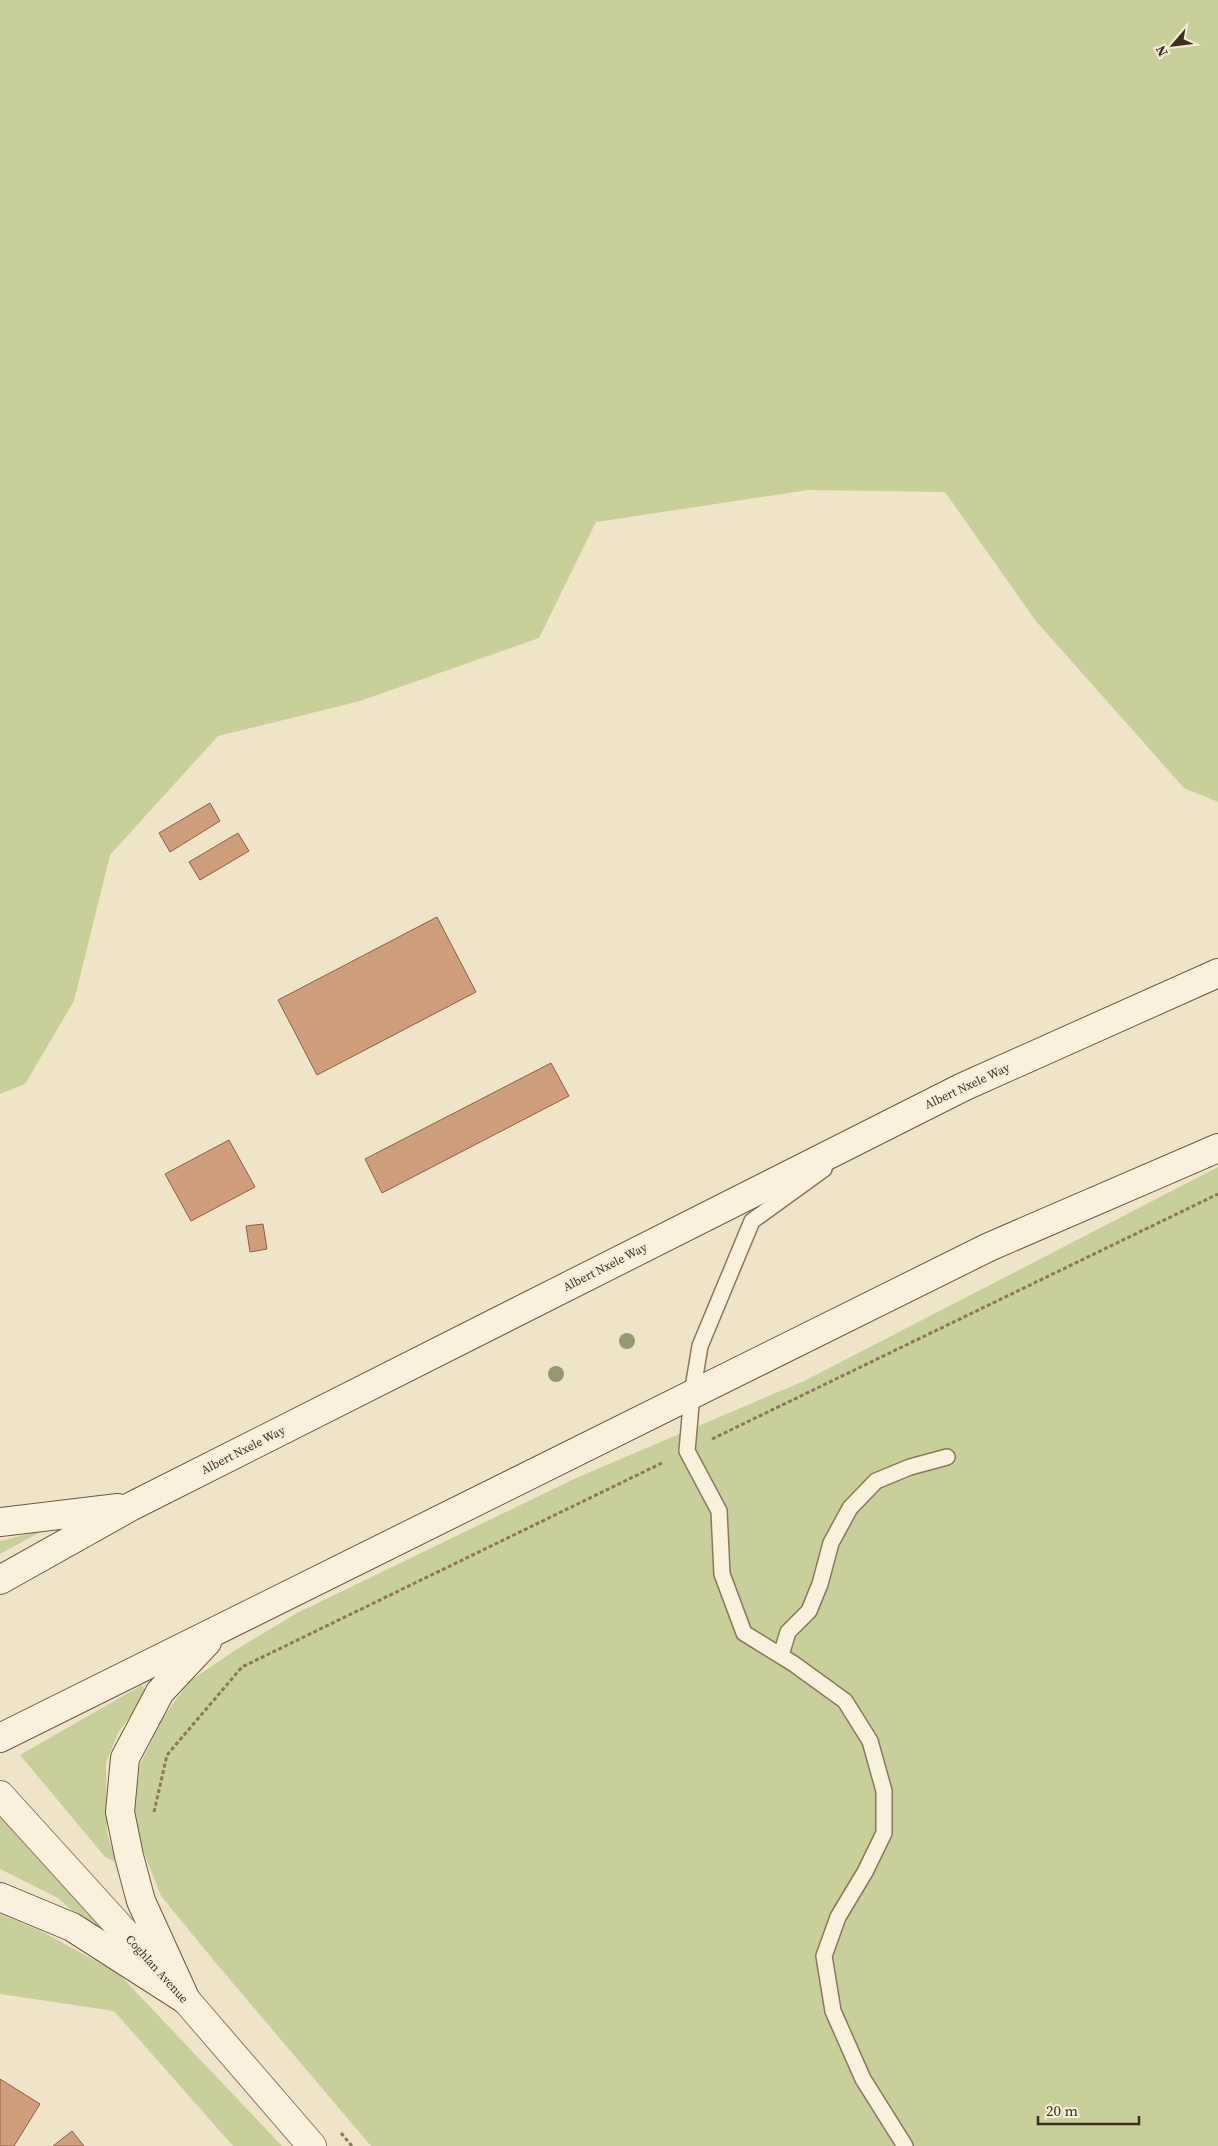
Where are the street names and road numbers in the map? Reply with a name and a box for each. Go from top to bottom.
street label: Albert Nxele Way [922,1059,1013,1113]
street label: Albert Nxele Way [560,1239,650,1295]
street label: Albert Nxele Way [198,1422,288,1478]
street label: Coghlan Avenue [122,1932,192,2006]

